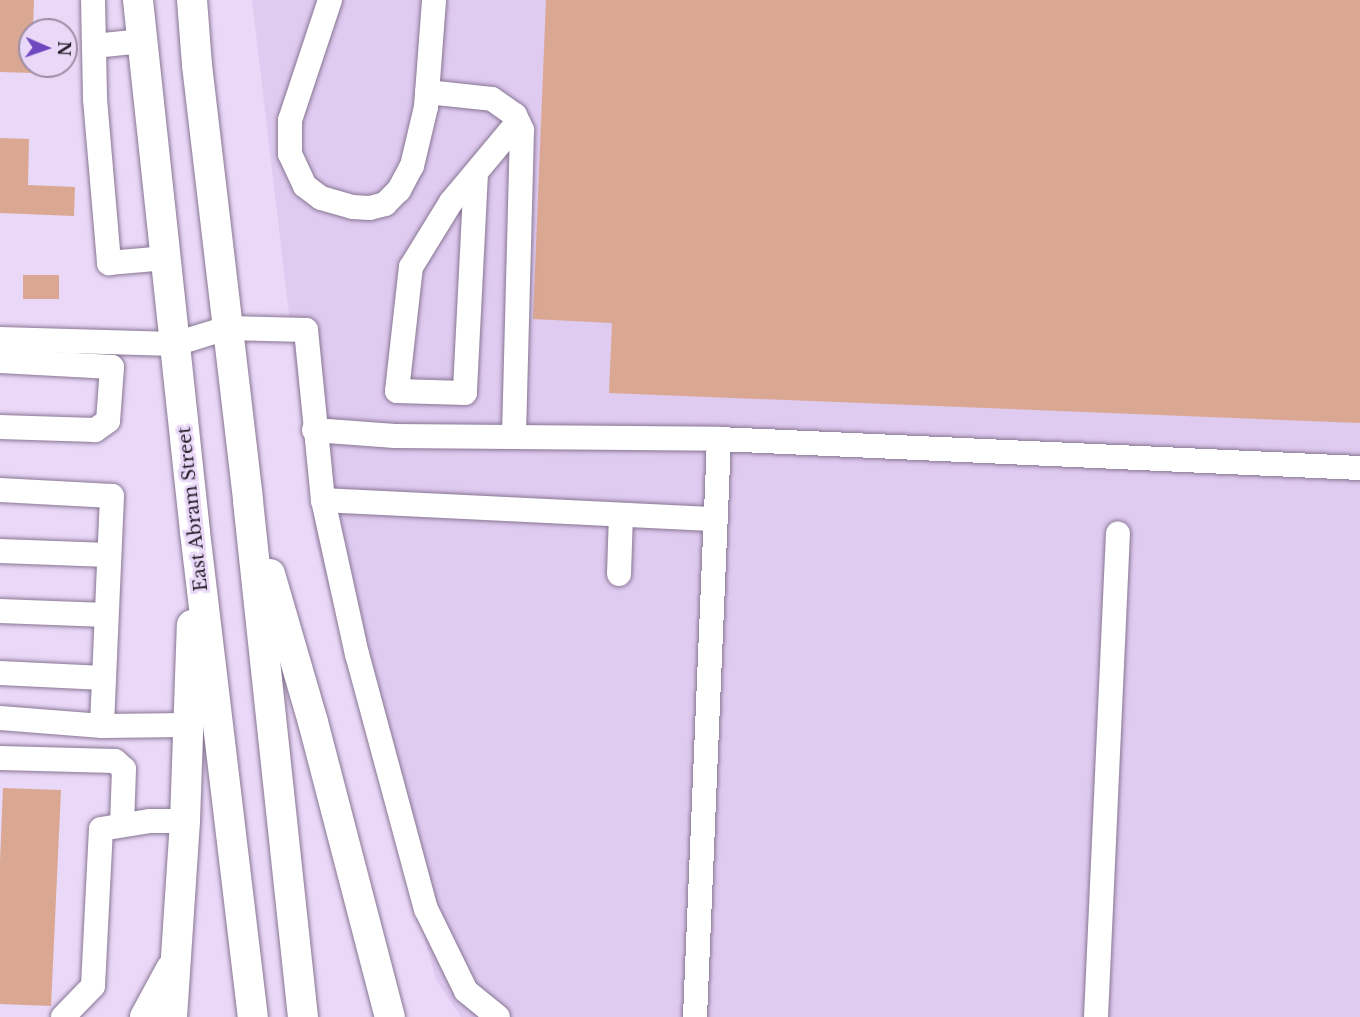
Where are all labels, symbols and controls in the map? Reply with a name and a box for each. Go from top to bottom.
north arrow [18,18,78,78]
text: N [54,41,74,56]
street label: East Abram Street [174,425,212,593]

